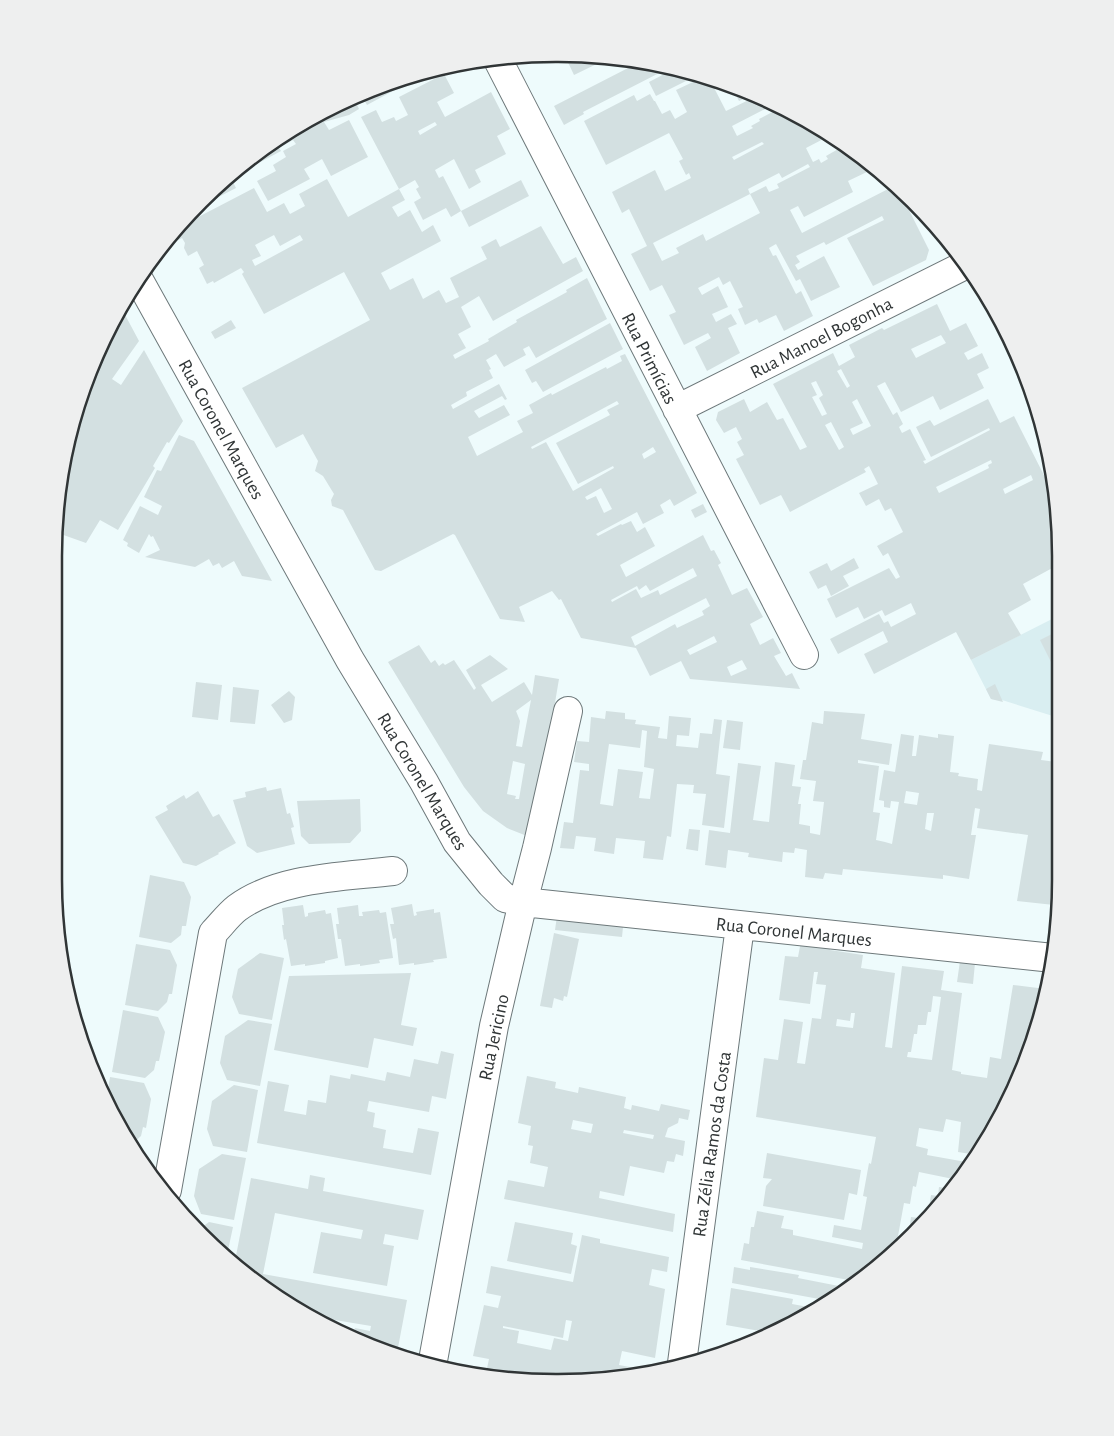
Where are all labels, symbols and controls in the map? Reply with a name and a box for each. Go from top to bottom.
street label: Rua Manoel Bogonha [747,294,896,382]
street label: Rua Primícias [618,310,680,407]
street label: Rua Coronel Marques [174,357,267,503]
street label: Rua Coronel Marques [373,710,470,854]
street label: Rua Coronel Marques [715,915,873,950]
street label: Rua Jericino [476,992,513,1082]
street label: Rua Zélia Ramos da Costa [690,1050,735,1238]

